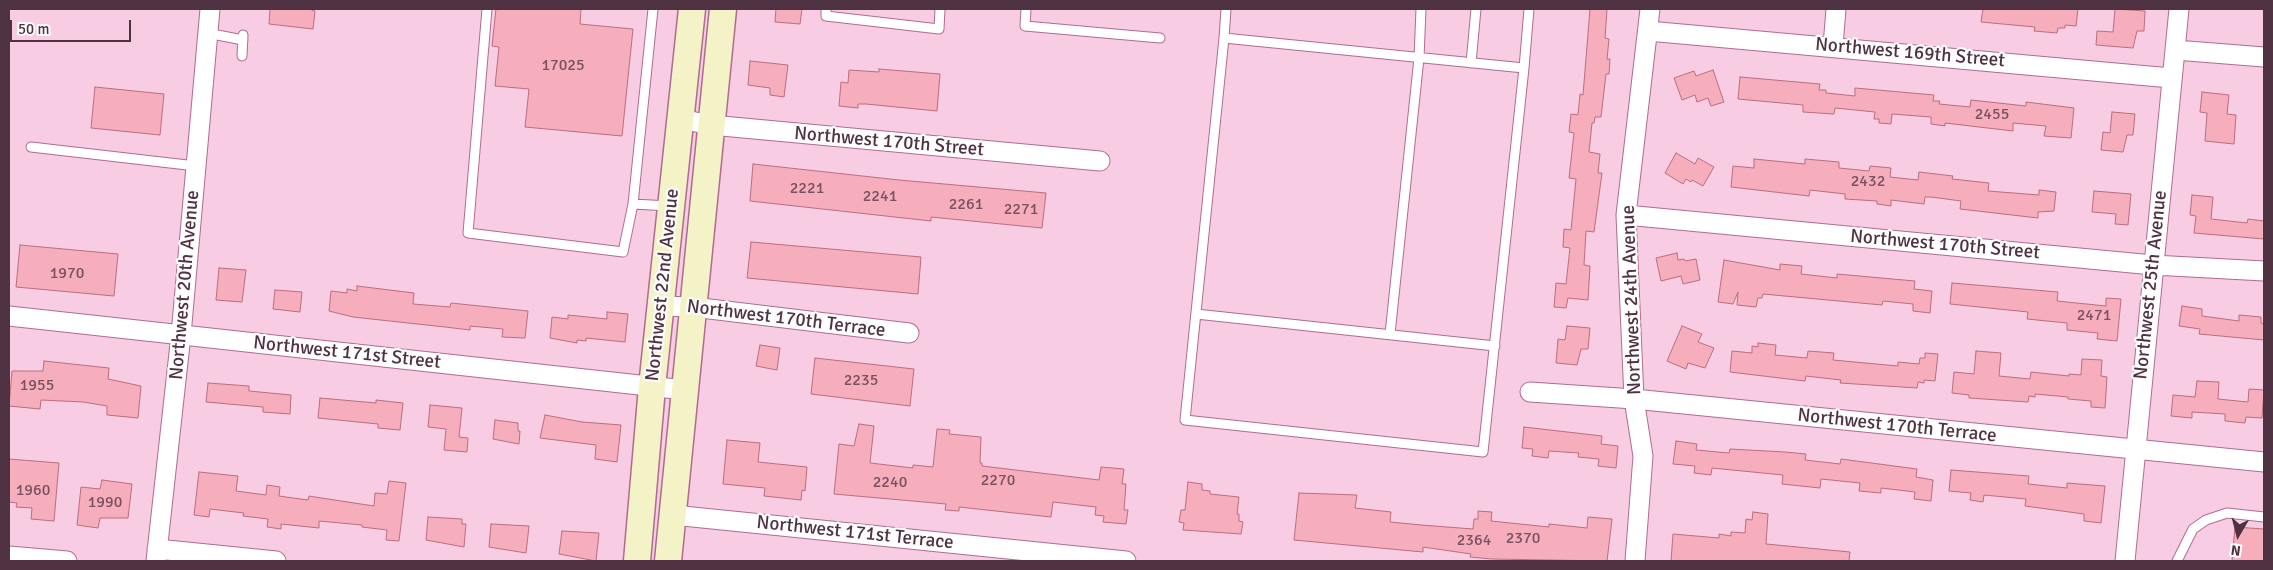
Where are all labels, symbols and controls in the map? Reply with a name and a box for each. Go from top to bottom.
scale bar [12,10,134,42]
text: 50 m [18,20,49,38]
street label: Northwest 169th Street [1814,33,2006,73]
house number: 17025 [541,56,585,76]
house number: 2455 [1975,105,2009,125]
street label: Northwest 170th Street [793,122,985,162]
house number: 2432 [1851,172,1885,192]
house number: 2221 [790,179,824,199]
house number: 2241 [863,187,897,207]
street label: Northwest 22nd Avenue [642,188,684,382]
street label: Northwest 20th Avenue [165,189,205,381]
street label: Northwest 25th Avenue [2130,189,2172,381]
house number: 2261 [949,195,983,215]
house number: 2271 [1004,200,1038,220]
street label: Northwest 24th Avenue [1617,205,1647,395]
street label: Northwest 170th Street [1849,225,2041,265]
house number: 1970 [50,264,84,284]
street label: Northwest 170th Terrace [685,295,887,343]
house number: 2471 [2077,306,2111,326]
street label: Northwest 171st Street [252,332,442,374]
house number: 2235 [844,371,878,391]
house number: 1955 [20,376,54,396]
street label: Northwest 170th Terrace [1796,404,1998,448]
house number: 2270 [981,471,1015,491]
house number: 2240 [873,473,907,493]
house number: 1960 [16,481,50,501]
house number: 1990 [88,493,122,513]
north arrow [2213,510,2263,560]
street label: Northwest 171st Terrace [755,511,955,555]
house number: 2370 [1506,529,1540,549]
house number: 2364 [1457,531,1491,551]
text: N [2230,541,2242,559]

